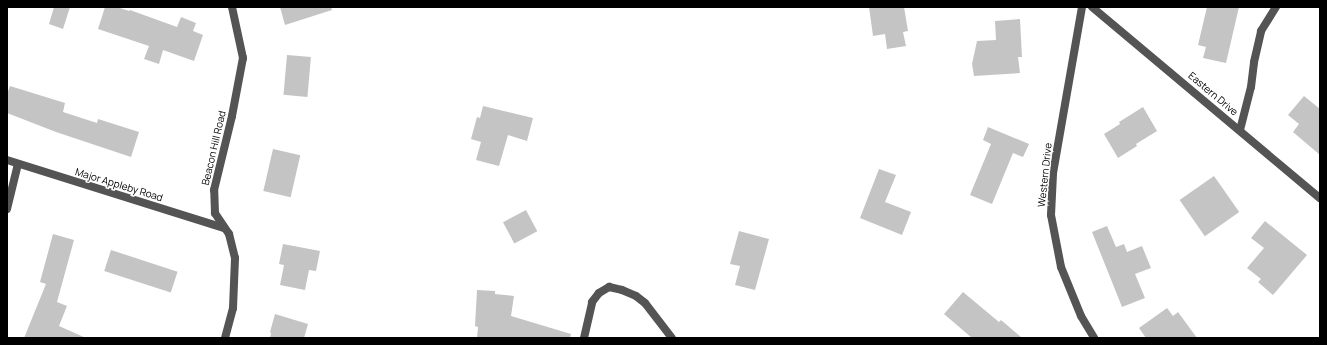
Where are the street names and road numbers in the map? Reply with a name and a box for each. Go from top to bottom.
street label: Eastern Drive [1186,70,1240,118]
street label: Beacon Hill Road [200,110,228,186]
street label: Western Drive [1036,142,1054,208]
street label: Major Appleby Road [74,166,164,204]

